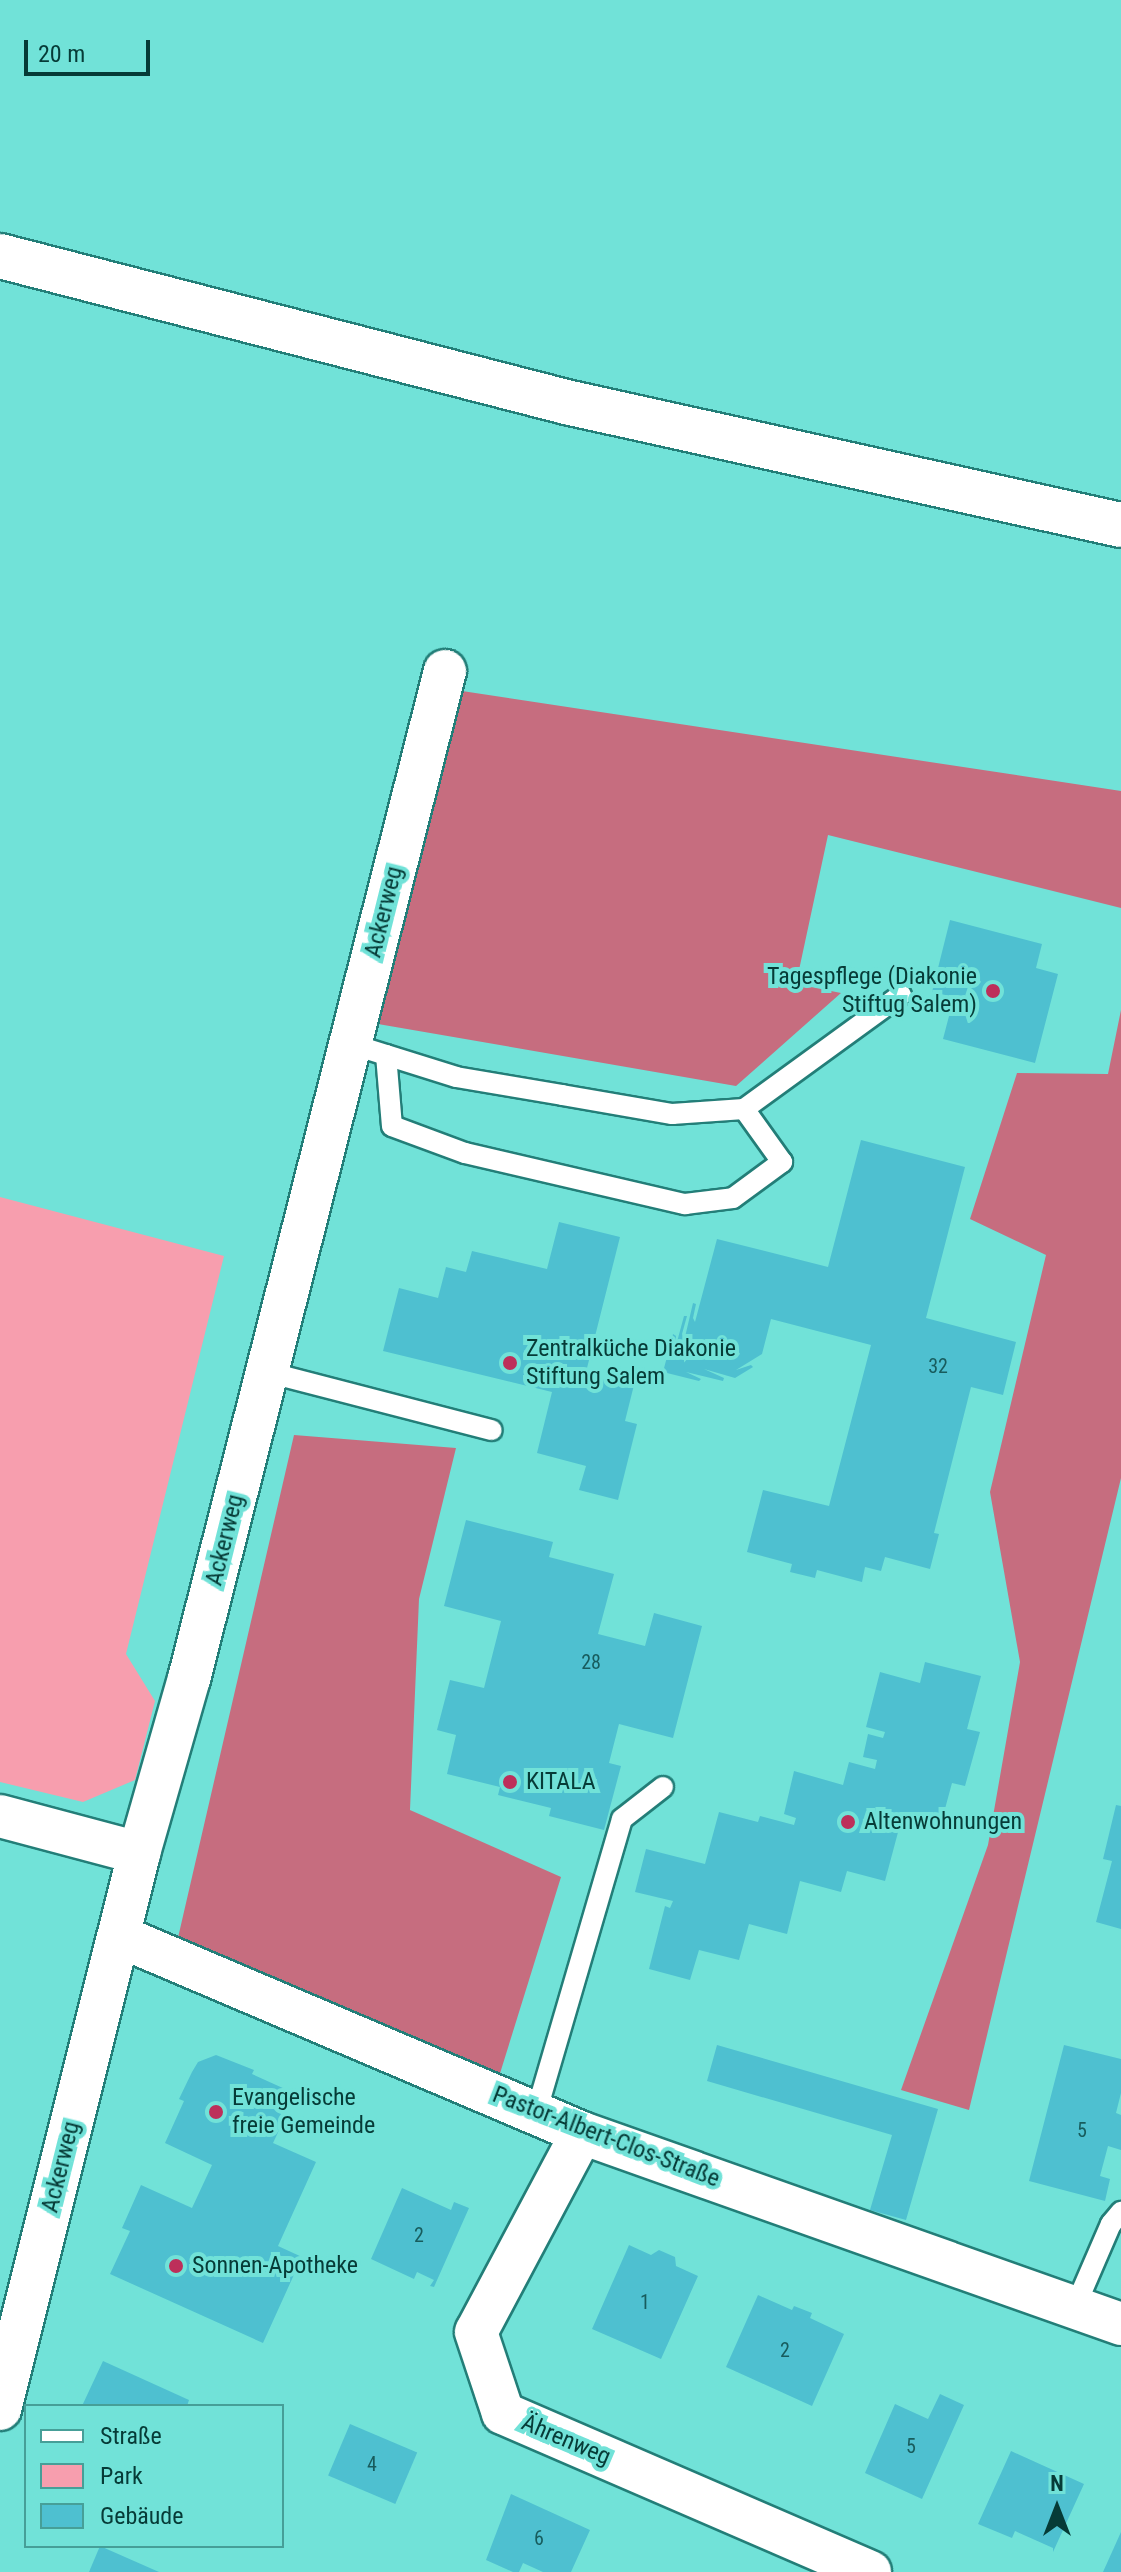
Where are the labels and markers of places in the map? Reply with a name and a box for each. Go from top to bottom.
place label: Tagespflege (Diakonie Stiftug Salem) [767,963,977,1019]
marker: Tagespflege (Diakonie Stiftug Salem) [984,982,1002,1000]
place label: Zentralküche Diakonie Stiftung Salem [526,1335,736,1391]
marker: Zentralküche Diakonie Stiftung Salem [501,1354,519,1372]
place label: KITALA [526,1768,596,1796]
marker: KITALA [501,1773,519,1791]
place label: Altenwohnungen [864,1808,1022,1836]
marker: Altenwohnungen [839,1813,857,1831]
place label: Evangelische freie Gemeinde [232,2084,375,2140]
marker: Evangelische freie Gemeinde [207,2103,225,2121]
place label: Sonnen-Apotheke [192,2252,358,2280]
marker: Sonnen-Apotheke [167,2257,185,2275]

